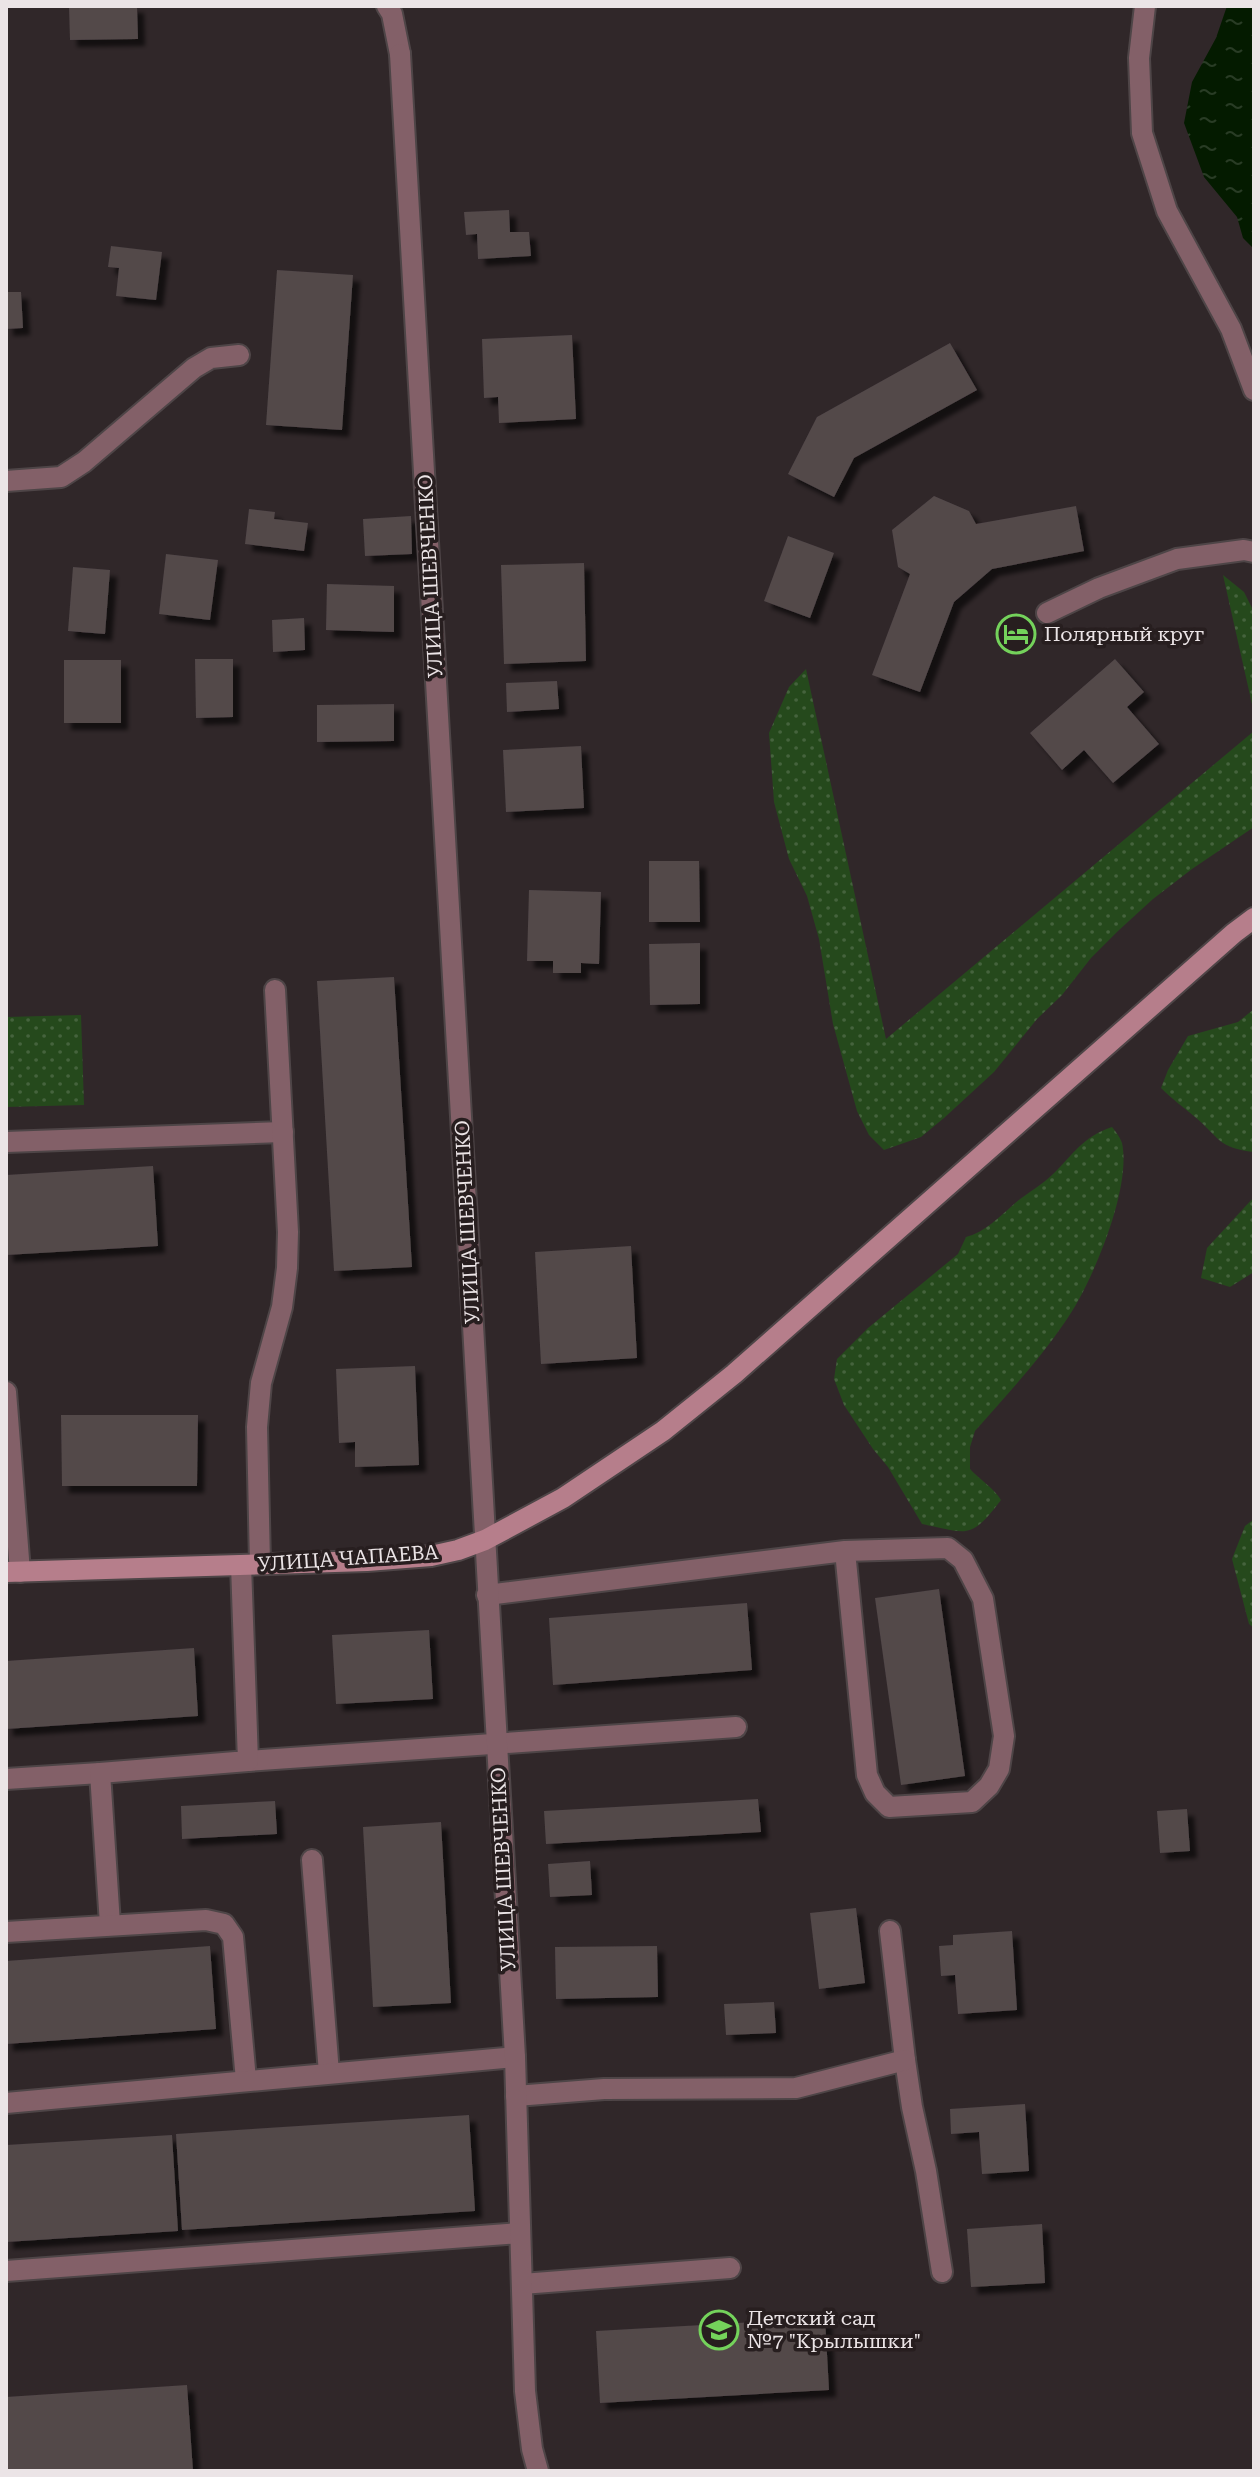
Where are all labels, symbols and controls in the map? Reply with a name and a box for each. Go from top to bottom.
street label: УЛИЦА ШЕВЧЕНКО [413,474,447,678]
hotel icon: Полярный круг [995,613,1037,655]
place label: Полярный круг [1044,622,1205,646]
street label: УЛИЦА ШЕВЧЕНКО [450,1120,484,1324]
street label: УЛИЦА ЧАПАЕВА [257,1540,439,1576]
street label: УЛИЦА ШЕВЧЕНКО [486,1767,520,1971]
place label: Детский сад №7 "Крылышки" [747,2306,921,2353]
school or university icon: Детский сад №7 "Крылышки" [698,2309,740,2351]

